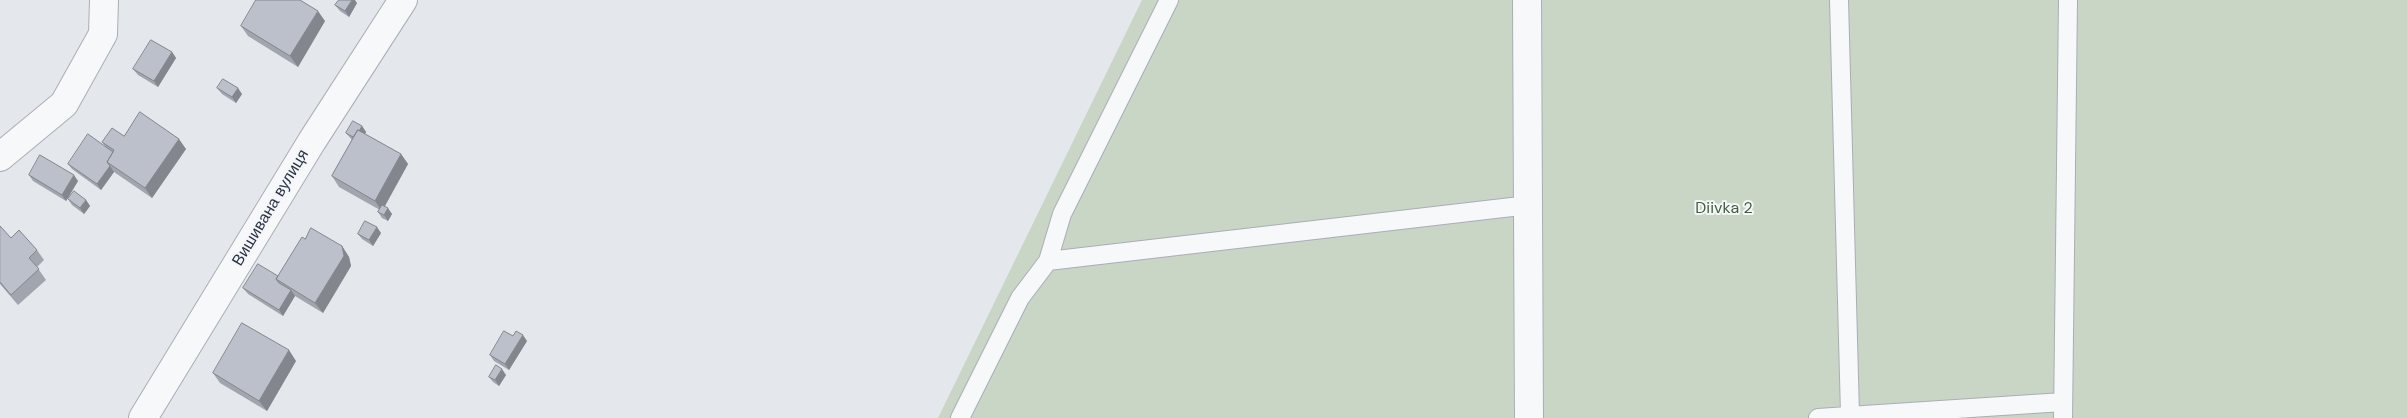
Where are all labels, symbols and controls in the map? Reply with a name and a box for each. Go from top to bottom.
street label: Вишивана вулиця [229,146,313,270]
park label: Diivka 2 [1695,199,1753,219]

